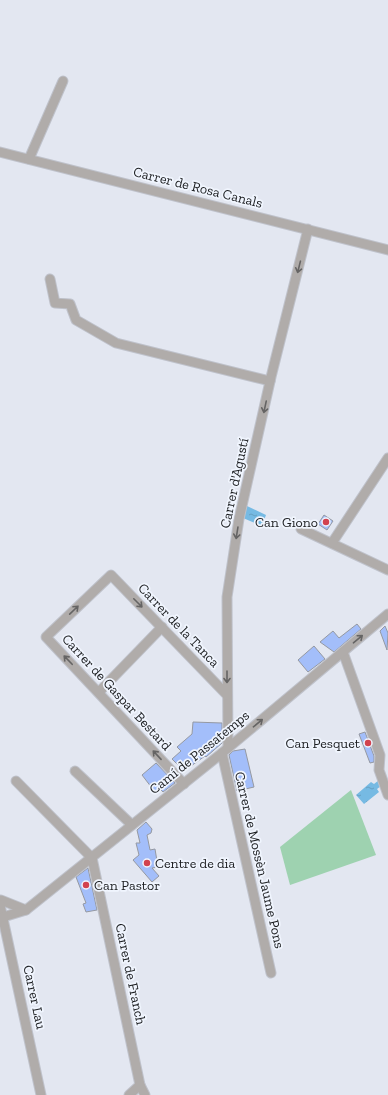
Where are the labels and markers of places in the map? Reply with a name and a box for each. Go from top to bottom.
place label: Can Giono [255,514,318,531]
marker: Can Giono [321,517,331,527]
place label: Can Pesquet [285,735,361,752]
marker: Can Pesquet [363,738,373,748]
place label: Centre de dia [155,855,236,872]
marker: Centre de dia [142,858,152,868]
place label: Can Pastor [94,877,160,894]
marker: Can Pastor [81,880,91,890]

